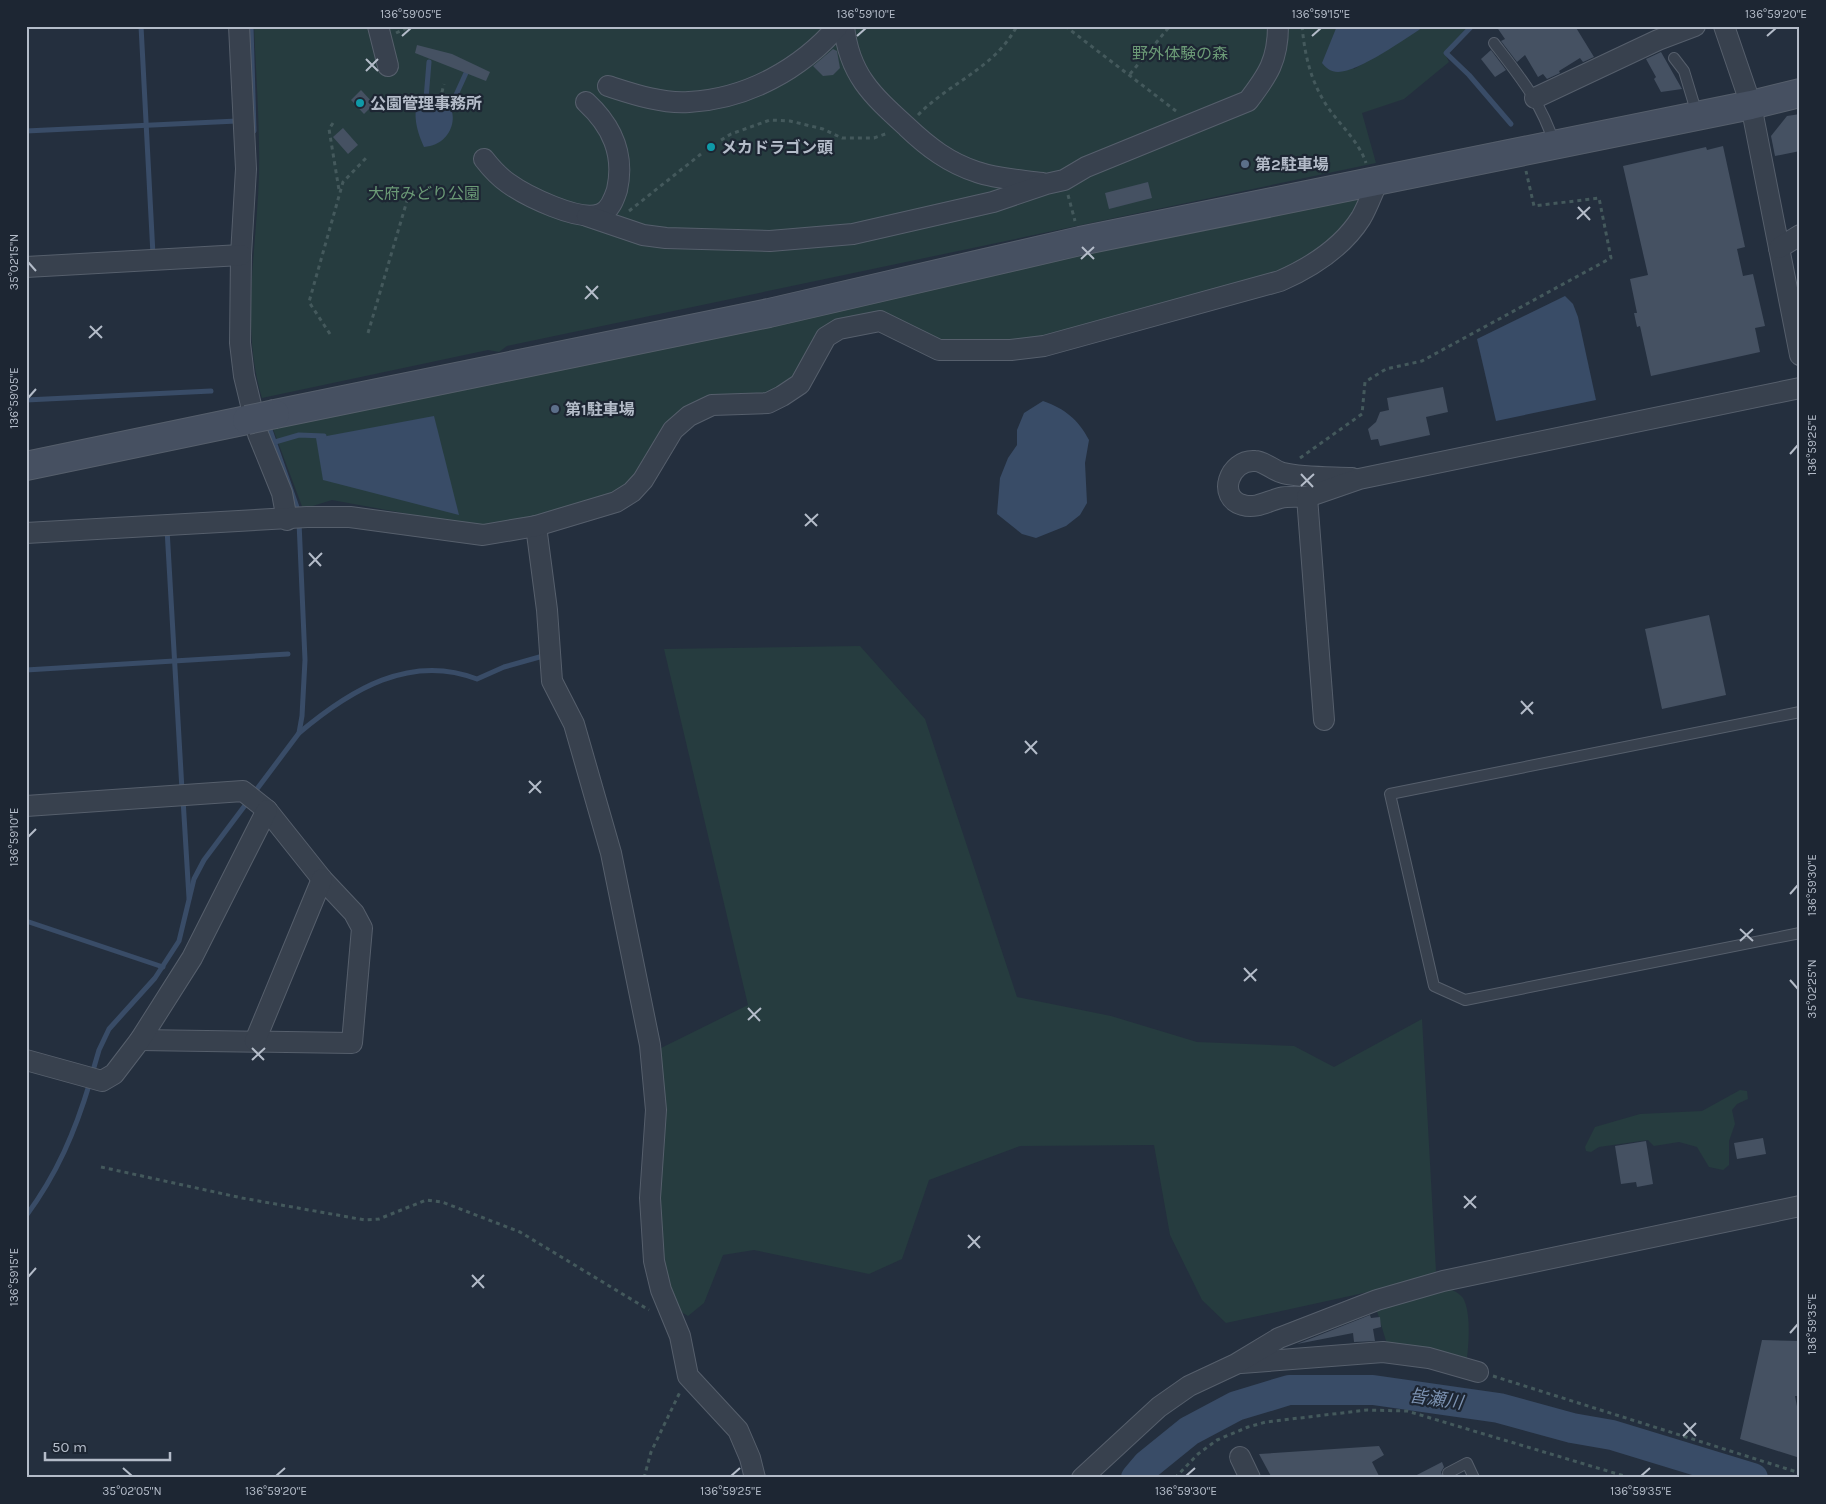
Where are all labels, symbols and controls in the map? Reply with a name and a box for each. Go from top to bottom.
text: 136°59'05"E [380,7,442,21]
text: 136°59'10"E [837,7,895,21]
text: 136°59'15"E [1292,7,1350,21]
text: 136°59'20"E [1745,7,1807,21]
park label: 野外体験の森 [1132,44,1228,63]
place label: 公園管理事務所 [370,94,482,113]
marker: 公園管理事務所 [354,97,366,109]
place label: メカドラゴン頭 [721,138,833,157]
marker: メカドラゴン頭 [705,141,717,153]
place label: 第2駐車場 [1255,155,1329,174]
marker: 第2駐車場 [1239,158,1251,170]
park label: 大府みどり公園 [368,184,480,203]
text: 35°02'15"N [7,234,21,290]
text: 136°59'05"E [7,367,21,429]
place label: 第1駐車場 [565,400,635,419]
marker: 第1駐車場 [549,403,561,415]
text: 136°59'25"E [1805,414,1819,476]
text: 136°59'10"E [7,808,21,866]
text: 136°59'30"E [1805,854,1819,916]
text: 35°02'25"N [1805,959,1819,1019]
text: 136°59'15"E [7,1248,21,1306]
text: 136°59'35"E [1805,1293,1819,1355]
water label: 皆瀬川 [1408,1384,1466,1414]
scale bar [45,1429,170,1461]
text: 50 m [52,1438,87,1456]
text: 35°02'05"N [102,1484,162,1498]
text: 136°59'20"E [245,1484,307,1498]
text: 136°59'25"E [700,1484,762,1498]
text: 136°59'30"E [1155,1484,1217,1498]
text: 136°59'35"E [1610,1484,1672,1498]

